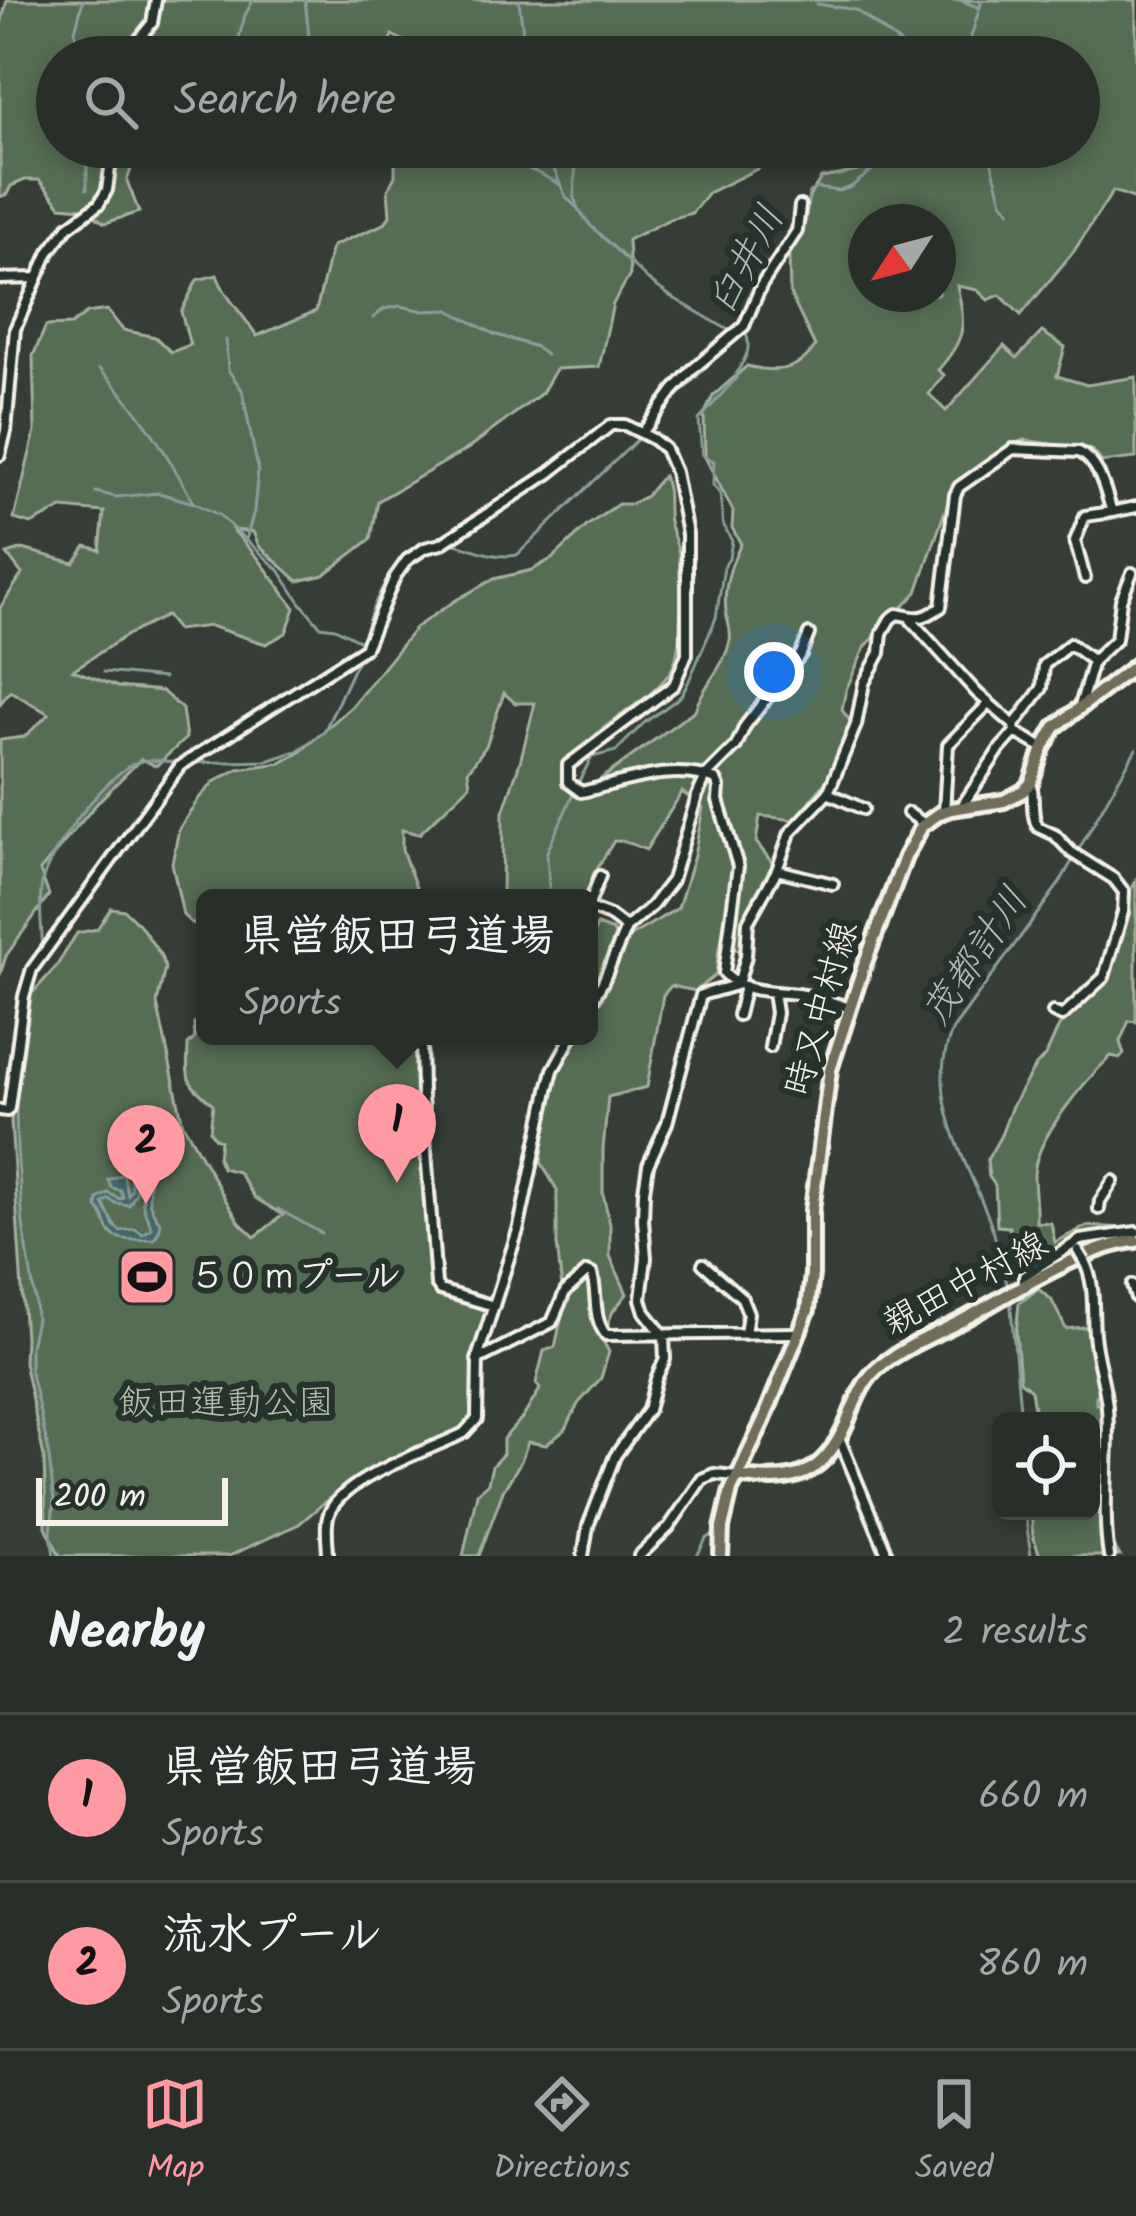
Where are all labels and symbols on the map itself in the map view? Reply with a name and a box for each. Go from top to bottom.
water label: 臼井川 [693,195,803,327]
north arrow [848,204,956,312]
your location [744,642,804,702]
water label: 茂都計川 [908,875,1046,1039]
street label: 時又中村線 [771,915,875,1103]
pin: 1 [358,1084,436,1183]
pin: 2 [107,1105,185,1204]
street label: 親田中村線 [873,1218,1059,1352]
sports icon: ５０ｍプール [116,1246,178,1308]
place label: ５０ｍプール [189,1249,401,1306]
park label: 飯田運動公園 [118,1376,334,1433]
scale bar [36,1472,228,1525]

